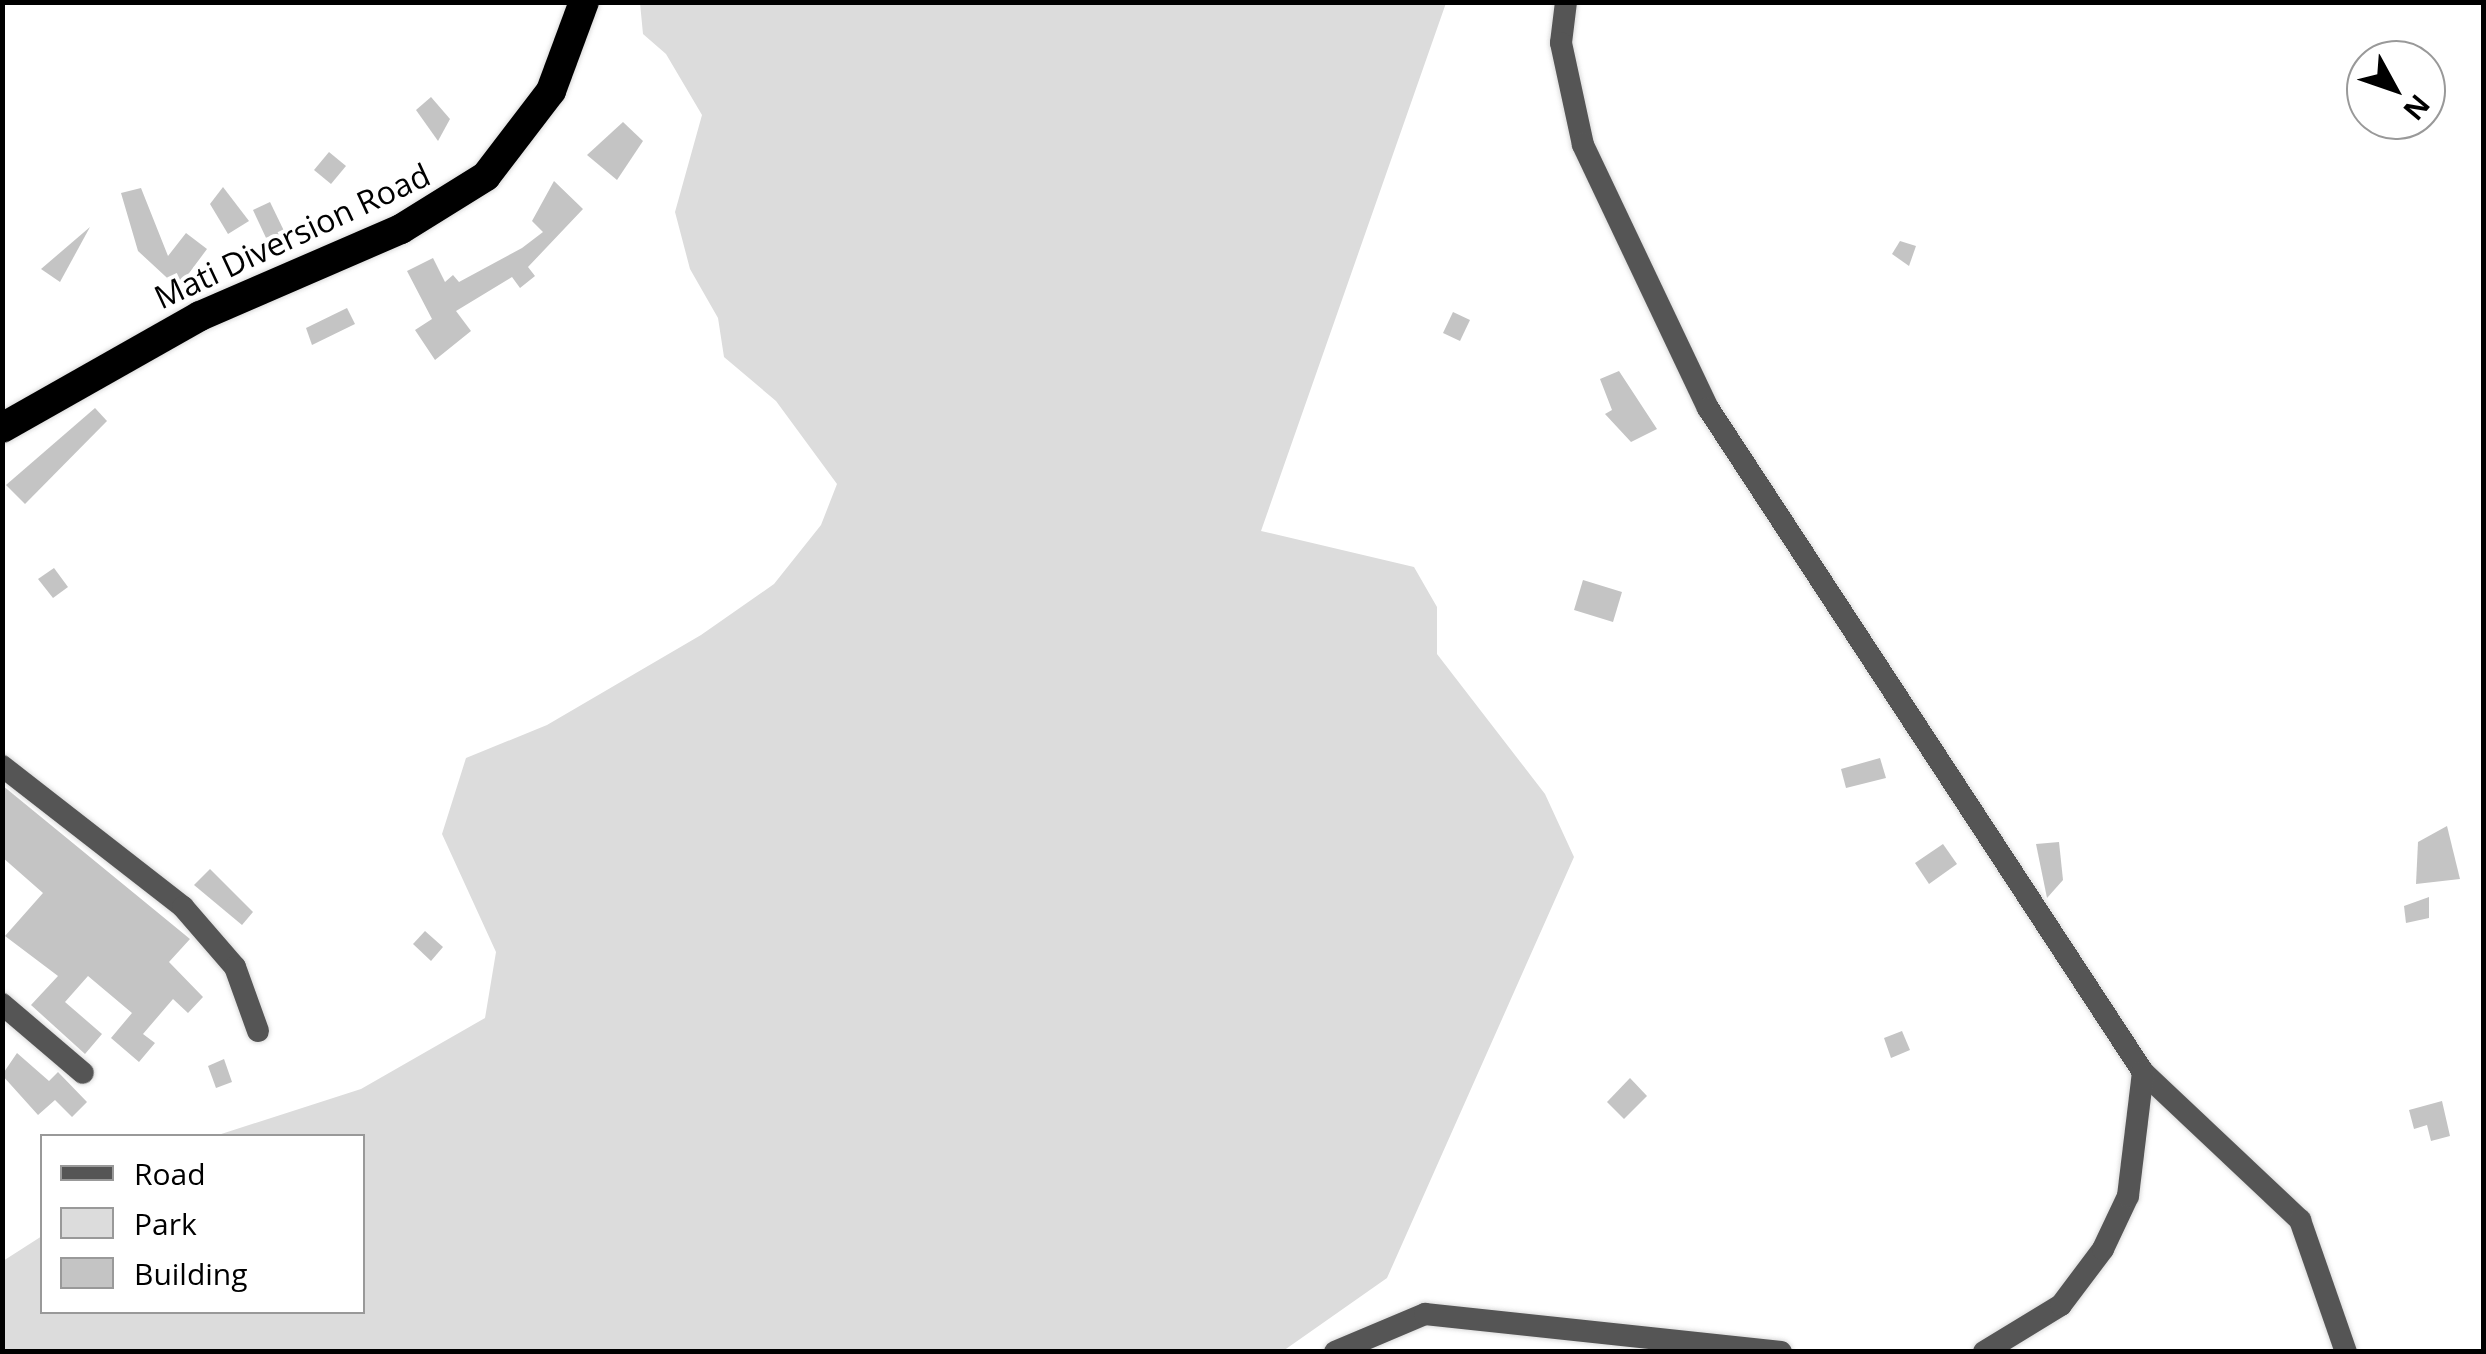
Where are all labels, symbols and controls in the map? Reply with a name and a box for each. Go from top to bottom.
north arrow [2346,40,2446,140]
text: N [2396,87,2439,129]
street label: Mati Diversion Road [148,155,436,317]
legend [40,1134,365,1314]
text: Road [134,1153,206,1194]
text: Park [134,1203,197,1244]
text: Building [134,1253,248,1294]

